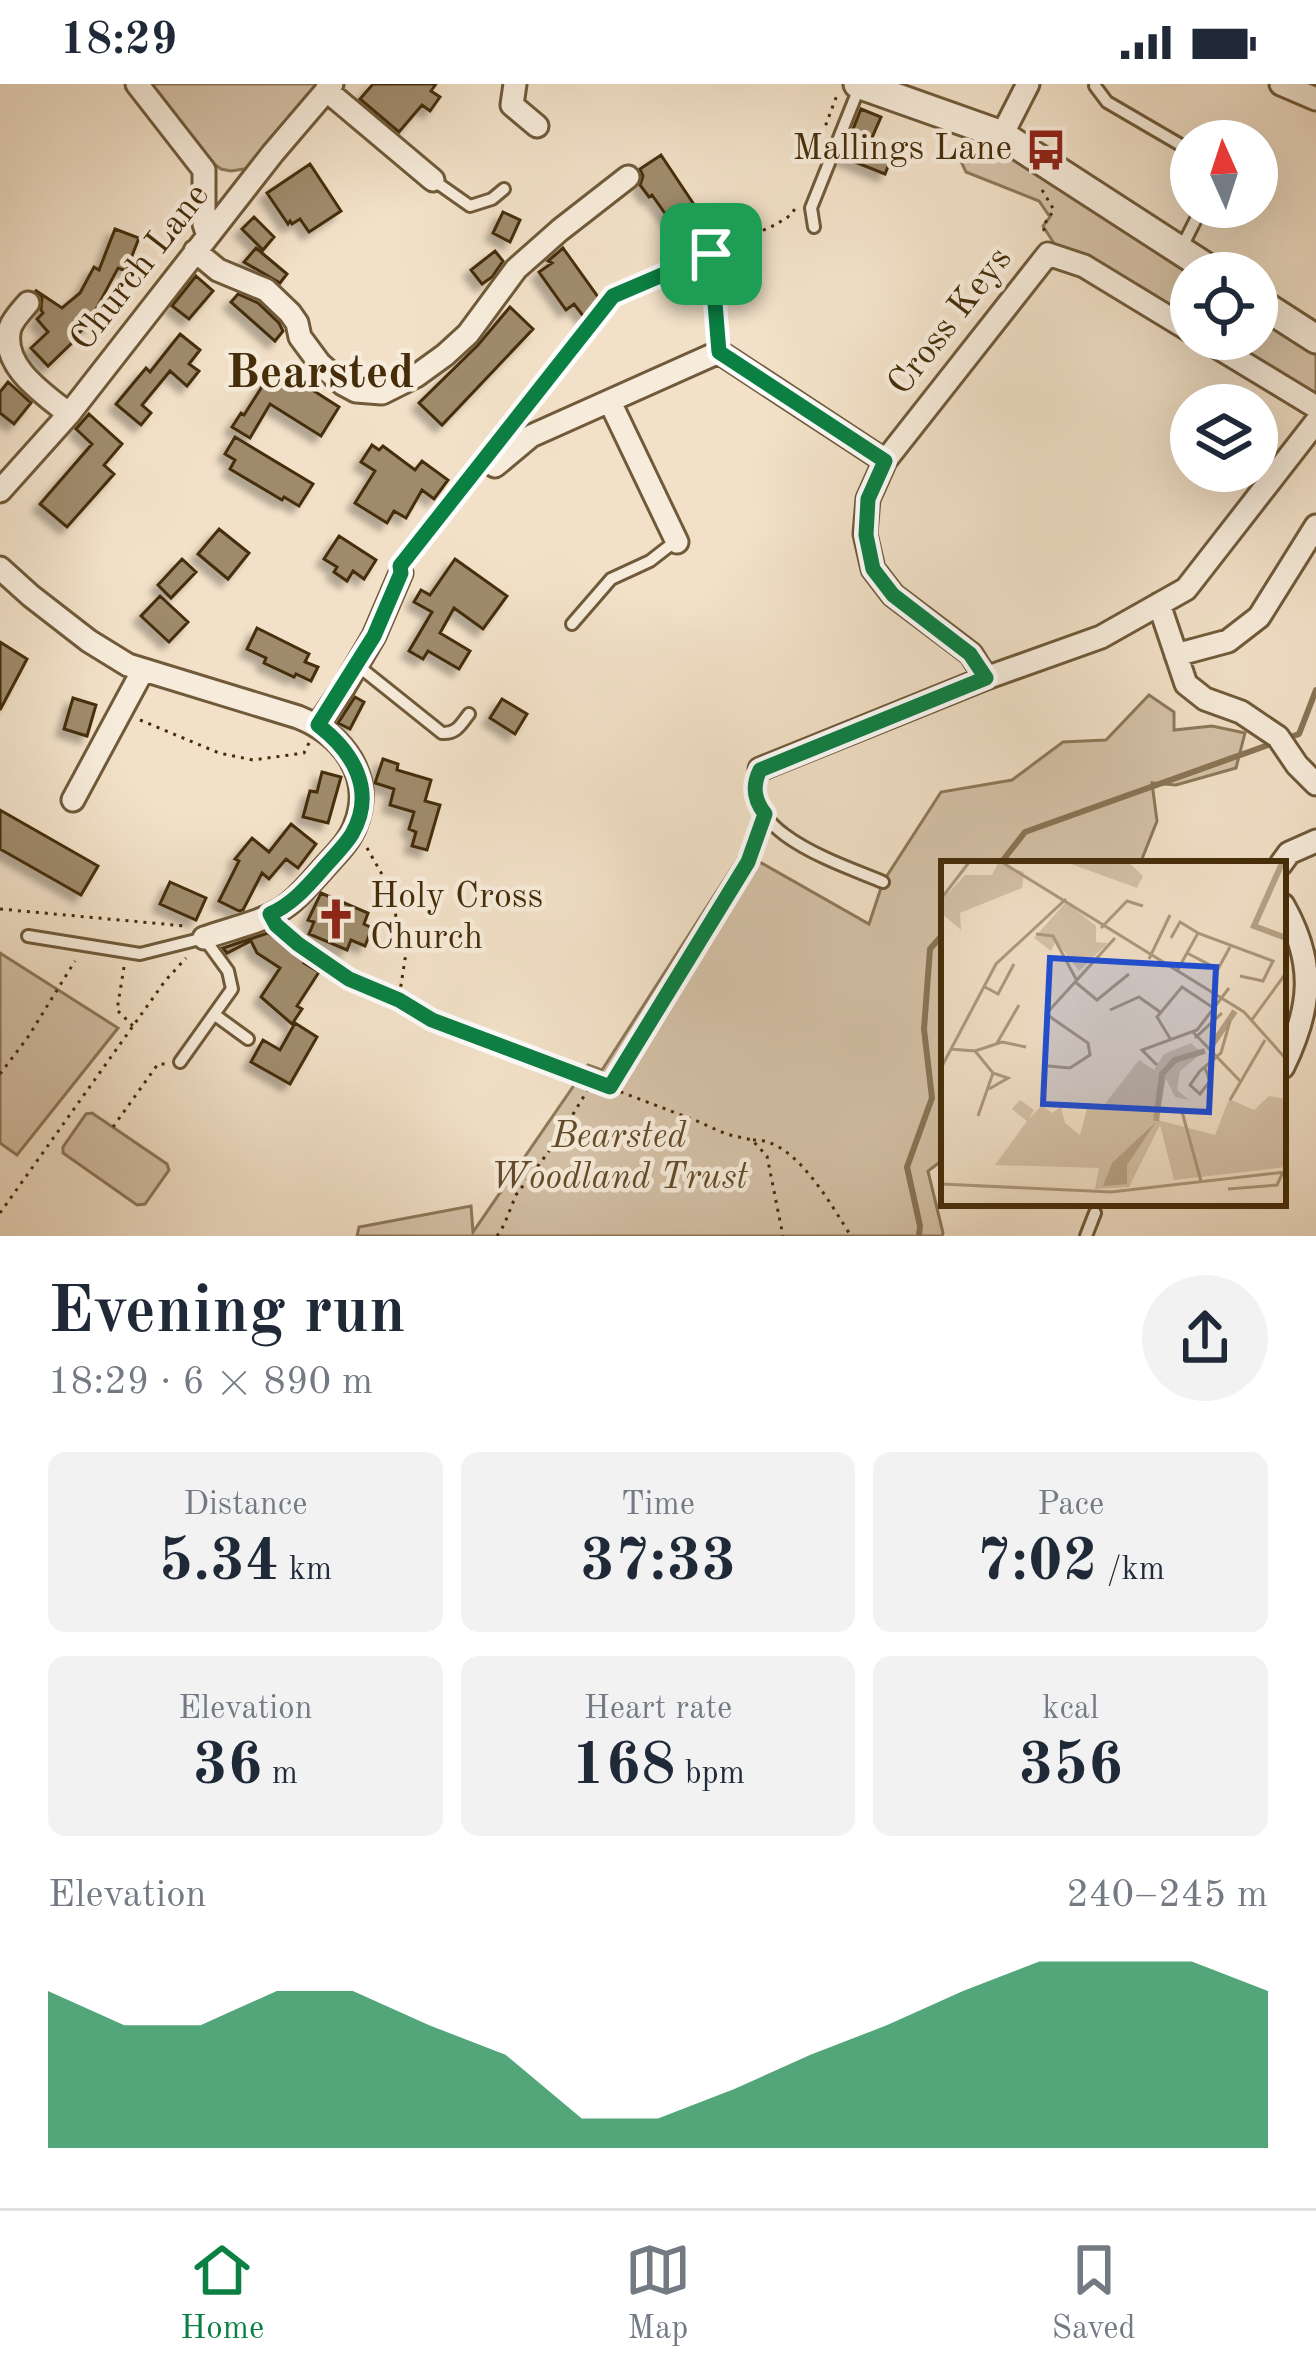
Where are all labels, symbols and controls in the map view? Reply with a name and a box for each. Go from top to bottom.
text: 18:29 [60,19,177,64]
north arrow [1170,120,1278,228]
map controls [1170,120,1278,492]
bus stop icon: Mallings Lane [1023,127,1069,173]
place label: Mallings Lane [792,132,1012,168]
street label: Church Lane [65,178,217,358]
pin [660,203,762,305]
icon: arrive [678,221,744,287]
street label: Cross Keys [882,241,1020,403]
button: locate [1170,252,1278,360]
district label: Bearsted [226,350,414,398]
button: layers [1170,384,1278,492]
inset map [941,861,1286,1206]
place label: Holy Cross Church [370,880,543,957]
church icon: Holy Cross Church [313,896,359,942]
park label: Bearsted Woodland Trust [490,1120,749,1197]
button: share [1142,1275,1268,1401]
text: Evening run [48,1281,406,1347]
text: 18:29 · 6 × 890 m [48,1363,373,1402]
text: Distance [183,1489,307,1522]
text: Time [621,1489,695,1522]
text: Pace [1037,1489,1104,1522]
text: 5.34 [158,1533,280,1593]
text: 37:33 [580,1533,736,1593]
text: 7:02 [976,1533,1098,1593]
text: km [280,1554,332,1587]
text: /km [1098,1554,1165,1587]
text: Elevation [178,1693,312,1726]
text: Heart rate [584,1693,732,1726]
text: kcal [1042,1693,1099,1726]
text: 36 [193,1737,262,1797]
text: 168 [571,1737,675,1797]
text: 356 [1018,1737,1123,1797]
text: m [262,1758,298,1791]
text: bpm [675,1758,745,1791]
text: Elevation [48,1876,207,1915]
text: 240–245 m [1066,1876,1268,1915]
tab: Home [180,2237,264,2350]
tab: Map [625,2237,691,2350]
tab: Saved [1052,2237,1136,2350]

